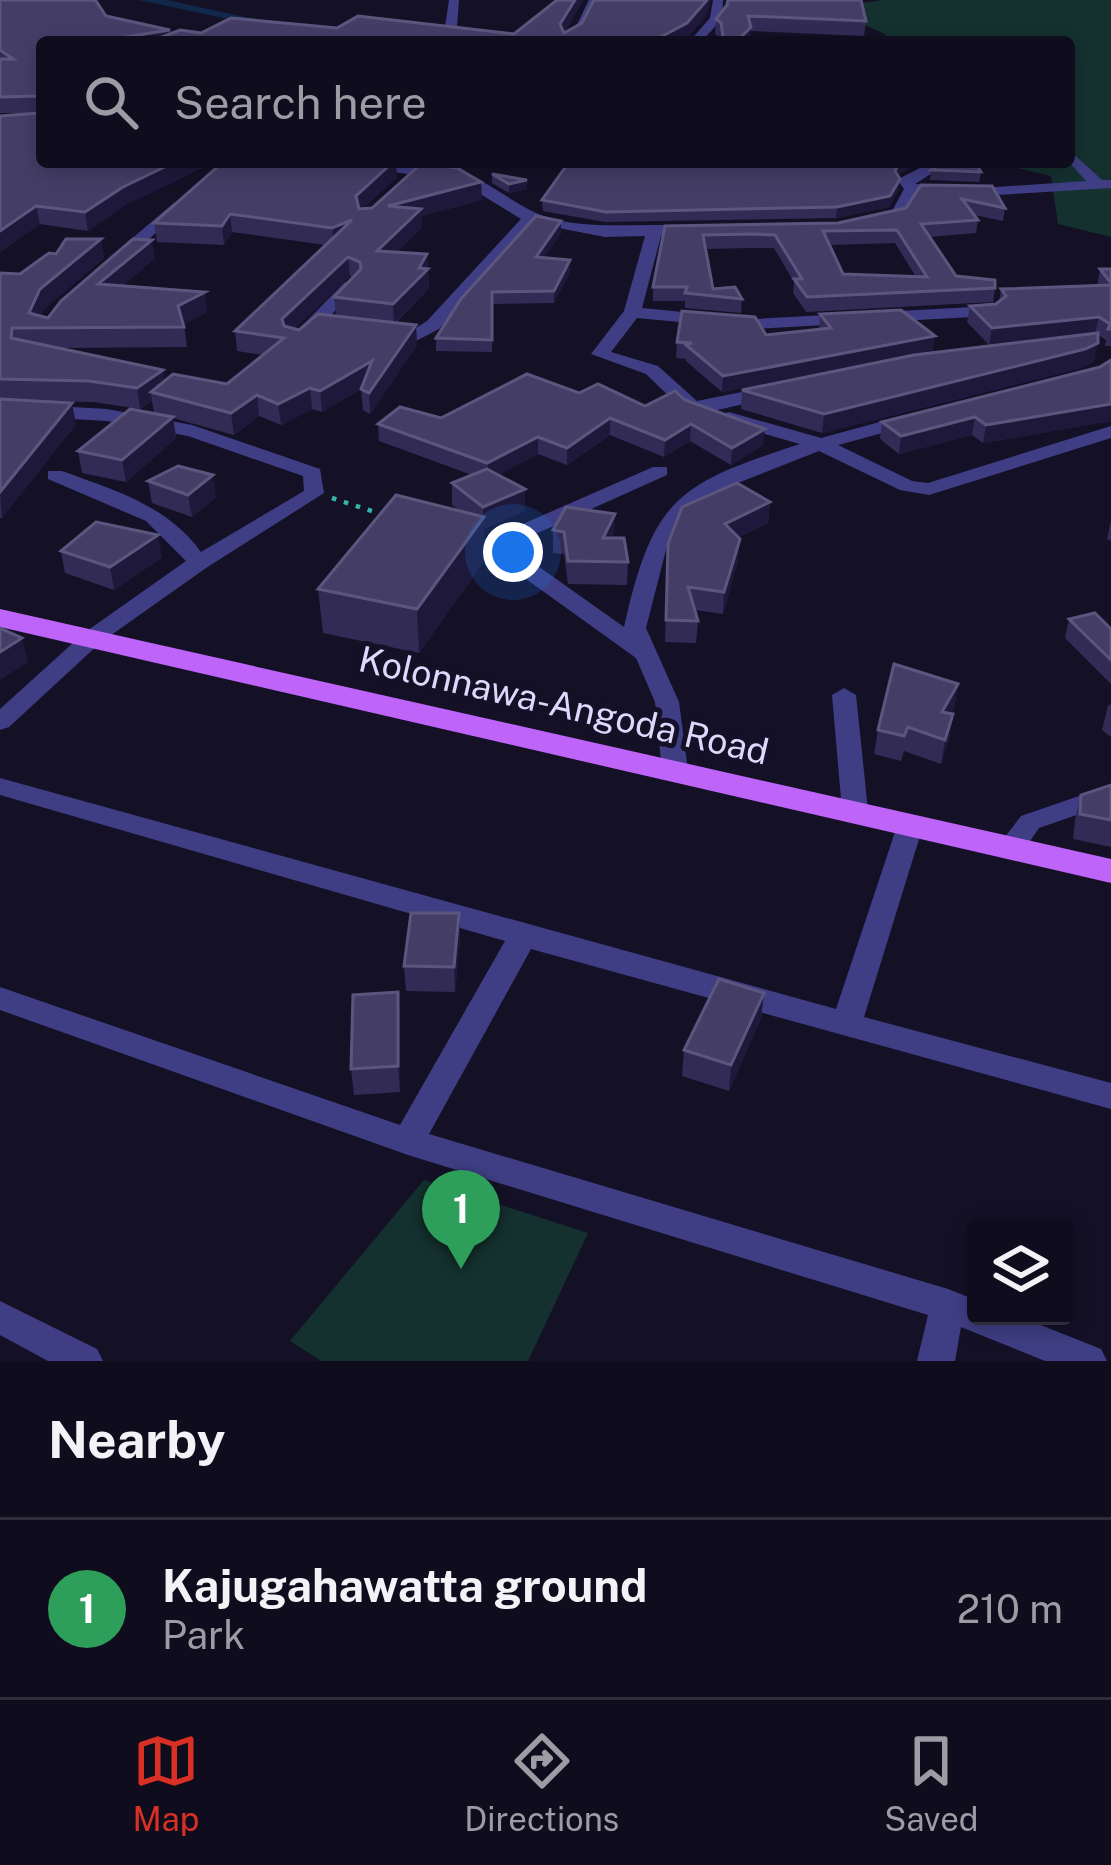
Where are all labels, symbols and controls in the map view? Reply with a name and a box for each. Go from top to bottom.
search box [36,36,1075,168]
icon: search [78,69,144,135]
text: Search here [174,76,427,129]
your location [483,522,543,582]
street label: Kolonnawa-Angoda Road [355,637,773,773]
pin: 1 [422,1170,500,1269]
map controls [967,1217,1075,1325]
button: layers [967,1217,1075,1325]
text: Nearby [48,1410,225,1469]
text: Kajugahawatta ground [162,1559,647,1612]
text: 1 [79,1586,95,1632]
text: 210 m [957,1586,1063,1632]
text: Park [162,1612,245,1658]
tab: Map [132,1728,199,1838]
tab: Directions [464,1728,619,1838]
tab: Saved [884,1728,979,1838]

